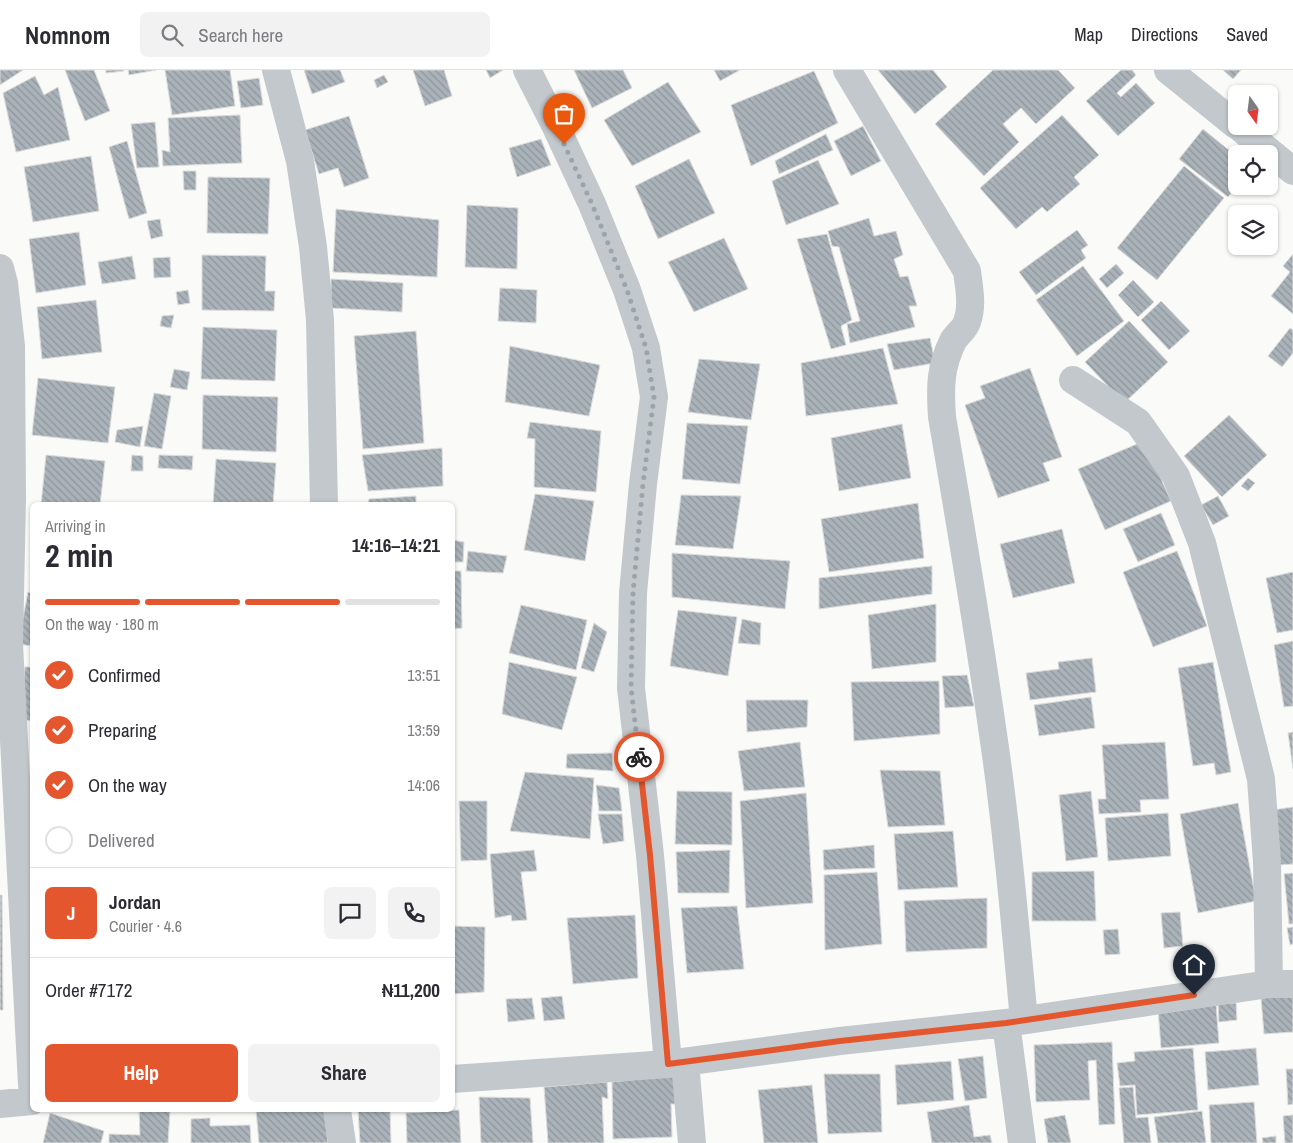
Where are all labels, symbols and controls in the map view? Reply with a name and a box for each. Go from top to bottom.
search box [140,12,490,57]
text: Nomnom [25,19,110,51]
icon: search [158,21,186,49]
text: Search here [198,22,283,48]
text: Map [1074,22,1103,47]
text: Directions [1131,22,1198,47]
text: Saved [1226,22,1268,47]
north arrow [1228,85,1278,135]
map controls [1228,85,1278,255]
pin [543,93,585,144]
icon: bag [550,100,578,128]
button: locate [1228,145,1278,195]
button: layers [1228,205,1278,255]
text: Arriving in [45,515,106,537]
text: 14:16–14:21 [352,532,440,558]
text: 2 min [45,534,114,577]
text: On the way · 180 m [45,613,159,635]
icon: check [45,661,73,689]
text: Confirmed [88,662,161,688]
text: 13:51 [407,664,440,686]
icon: check [45,716,73,744]
text: Preparing [88,717,156,743]
text: 13:59 [407,719,440,741]
courier [614,732,664,782]
icon: bike [625,743,653,771]
icon: check [45,771,73,799]
text: On the way [88,772,167,798]
text: 14:06 [407,774,440,796]
text: Delivered [88,827,155,853]
button: chat [324,887,376,939]
button: phone [388,887,440,939]
text: Jordan [109,889,161,915]
text: J [67,900,75,926]
text: Courier · 4.6 [109,915,182,937]
pin [1173,944,1215,995]
icon: home [1180,951,1208,979]
text: Order #7172 [45,977,132,1003]
text: ₦11,200 [382,977,440,1003]
button: Help [45,1044,238,1102]
button: Share [248,1044,440,1102]

